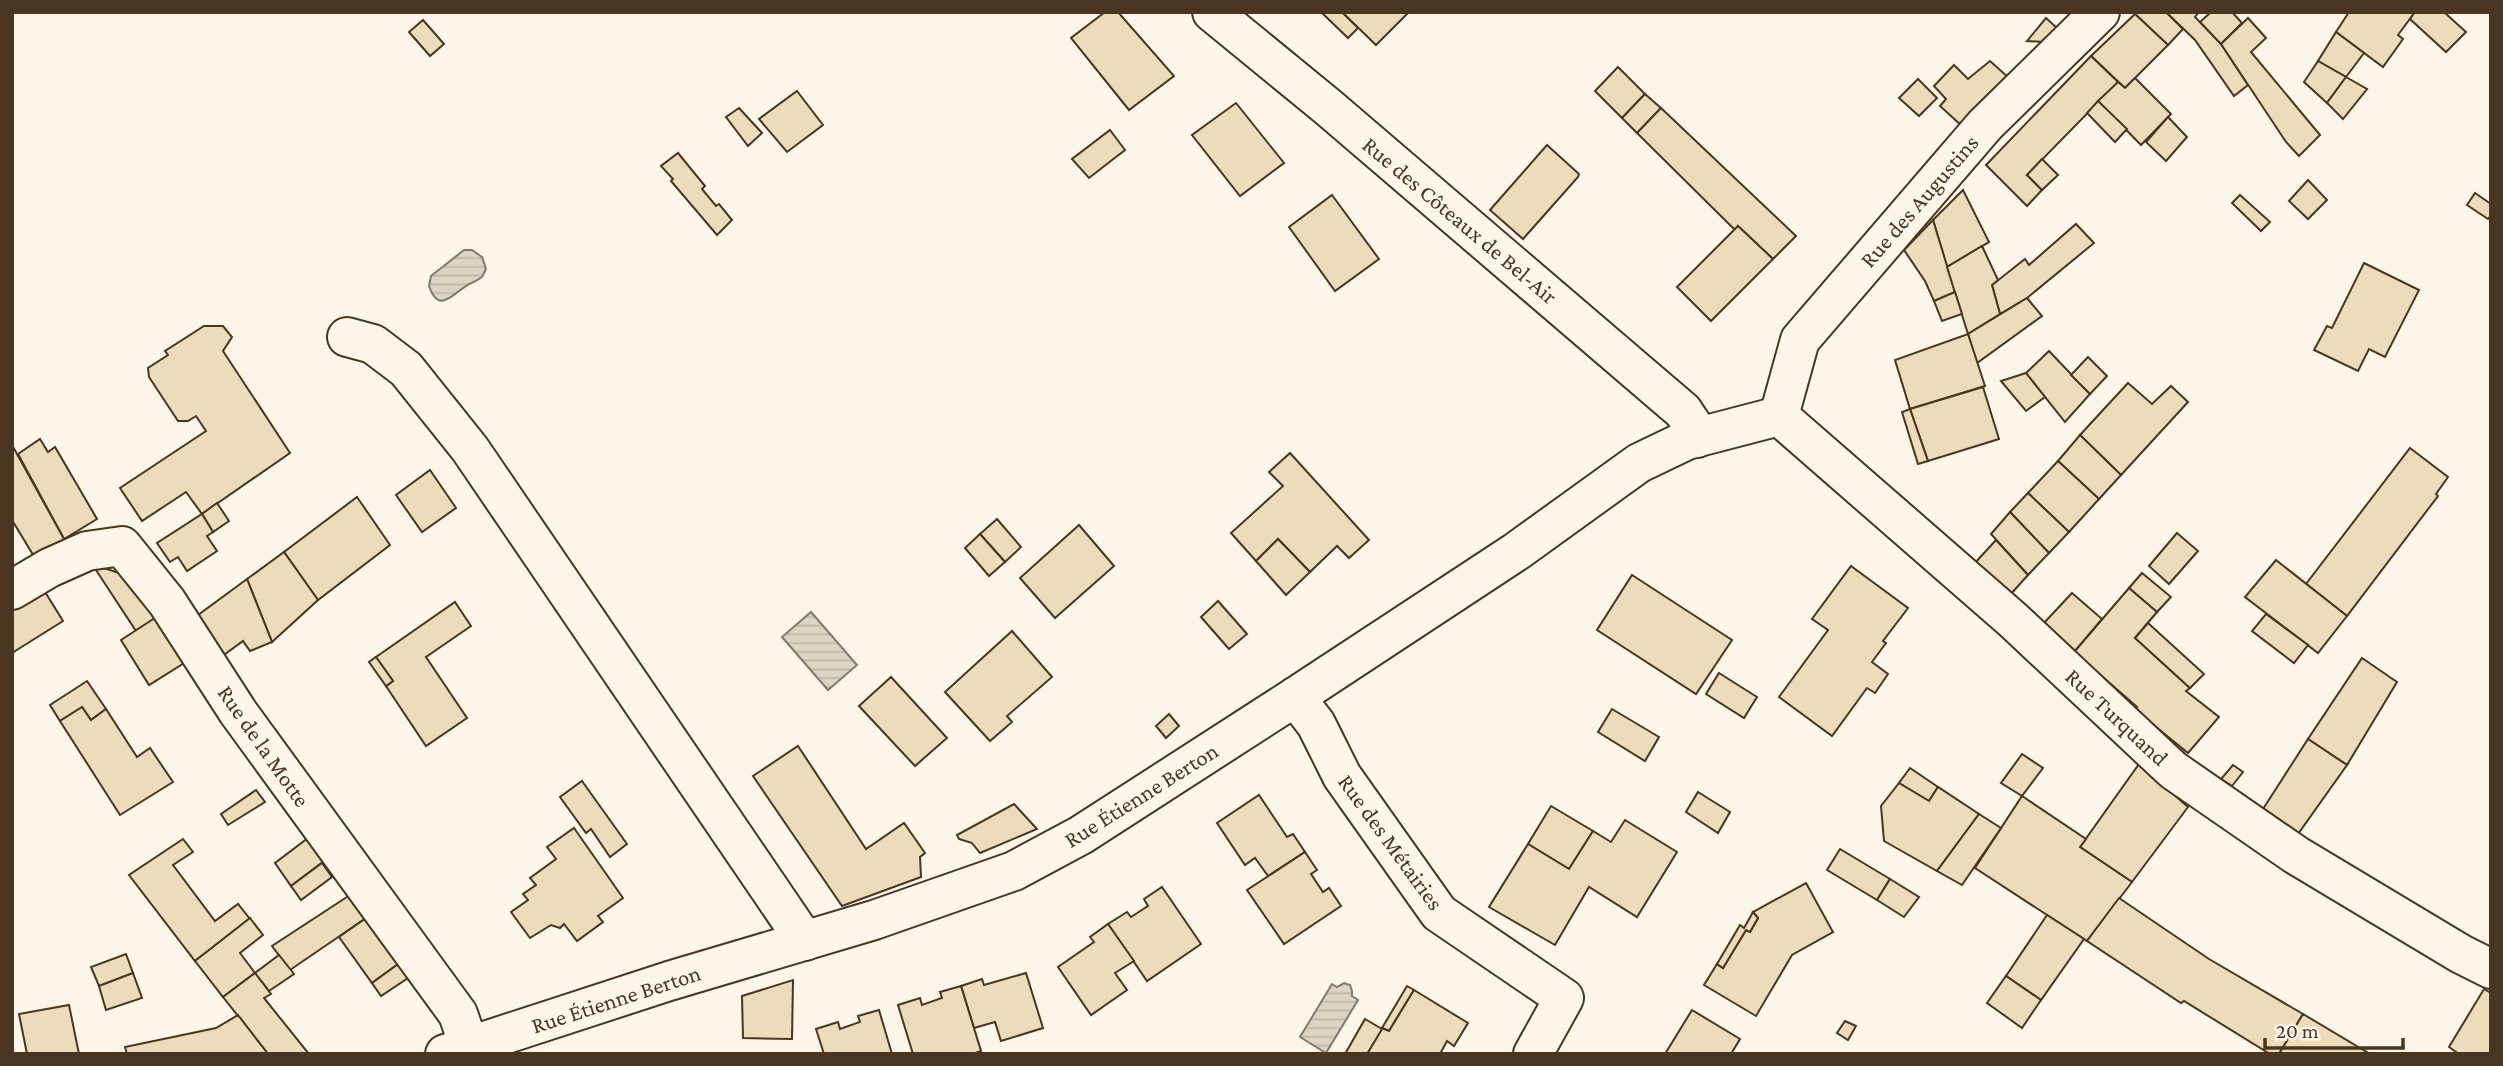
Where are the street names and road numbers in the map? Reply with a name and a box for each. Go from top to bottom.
street label: Rue des Augustins [1854,129,1984,273]
street label: Rue des Côteaux de Bel-Air [1357,131,1563,309]
street label: Rue Turquand [2060,663,2174,771]
street label: Rue de la Motte [213,680,315,812]
street label: Rue Étienne Berton [1059,737,1223,853]
street label: Rue des Métairies [1333,769,1449,915]
street label: Rue Étienne Berton [528,959,704,1039]

